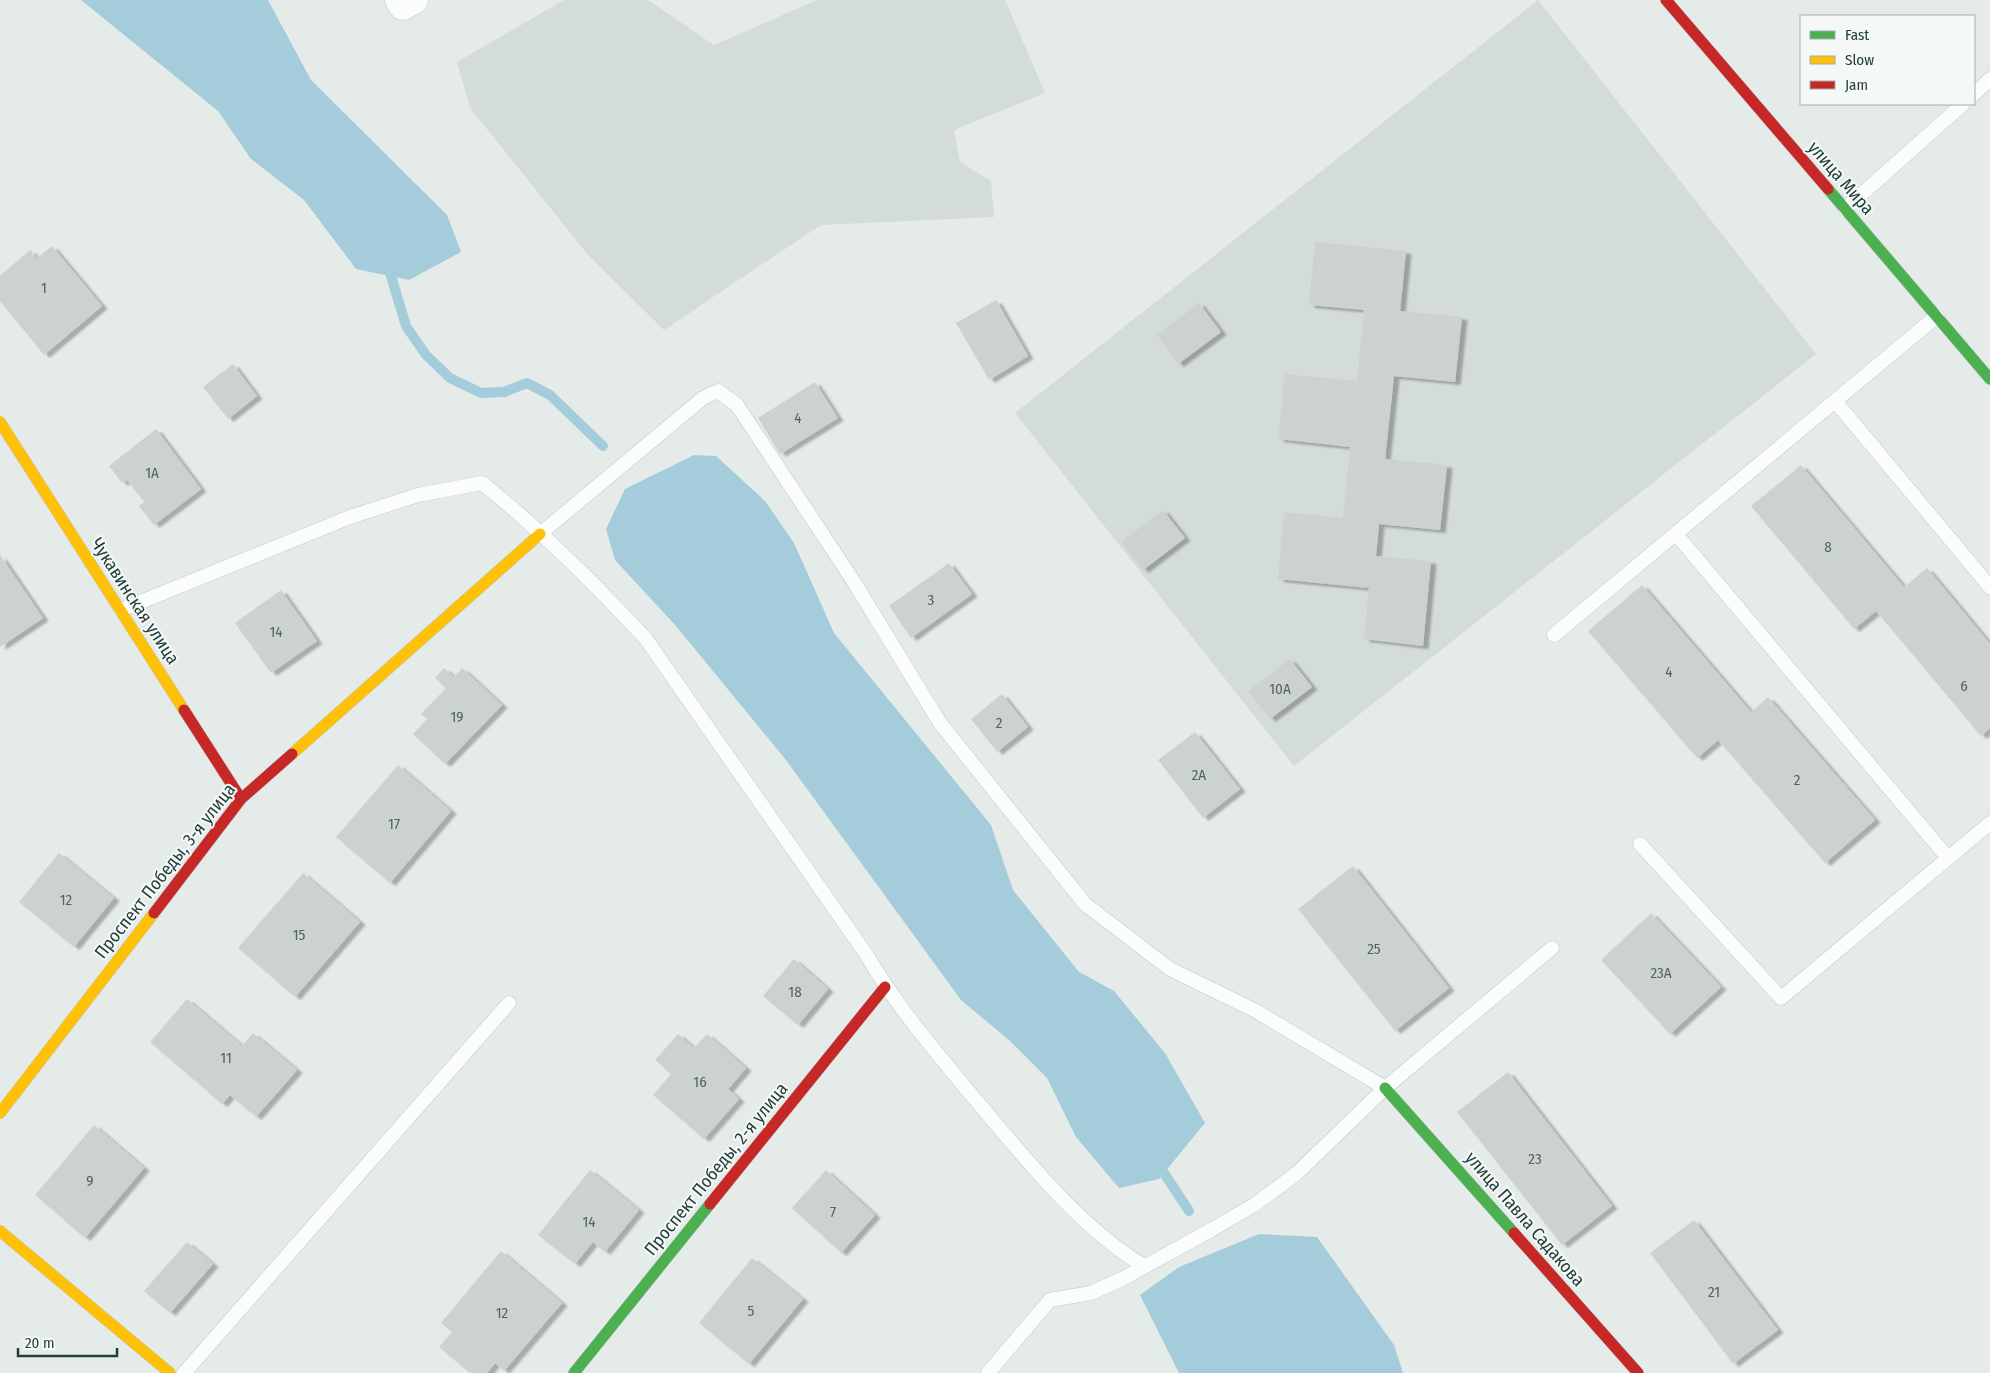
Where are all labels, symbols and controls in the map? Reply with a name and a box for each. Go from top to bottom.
legend [1800,15,1975,105]
text: Fast [1845,26,1869,44]
text: Slow [1845,51,1874,69]
text: Jam [1845,76,1868,94]
street label: улица Мира [1803,137,1879,219]
house number: 1 [41,279,47,297]
house number: 4 [794,409,802,427]
house number: 1А [145,464,159,482]
street label: Чукавинская улица [86,534,184,668]
house number: 8 [1824,538,1832,556]
house number: 3 [928,591,935,609]
house number: 14 [269,623,283,641]
house number: 4 [1665,663,1673,681]
house number: 6 [1960,677,1968,695]
house number: 10А [1269,680,1291,698]
house number: 19 [450,708,464,726]
house number: 2 [996,714,1003,732]
house number: 2А [1192,766,1206,784]
house number: 2 [1794,771,1801,789]
street label: Проспект Победы, 3-я улица [90,779,240,963]
house number: 17 [388,815,400,833]
house number: 12 [60,891,73,909]
house number: 15 [293,926,305,944]
house number: 25 [1367,940,1381,958]
house number: 23А [1650,964,1672,982]
house number: 18 [788,983,802,1001]
house number: 11 [220,1049,232,1067]
house number: 16 [693,1073,707,1091]
street label: Проспект Победы, 2-я улица [639,1078,793,1260]
street label: улица Павла Садакова [1460,1147,1590,1291]
house number: 23 [1528,1150,1542,1168]
house number: 9 [86,1172,94,1190]
house number: 7 [830,1203,836,1221]
house number: 14 [582,1213,596,1231]
house number: 21 [1708,1283,1720,1301]
house number: 5 [748,1302,755,1320]
house number: 12 [496,1304,509,1322]
scale bar [18,1326,116,1358]
text: 20 m [25,1334,55,1352]

